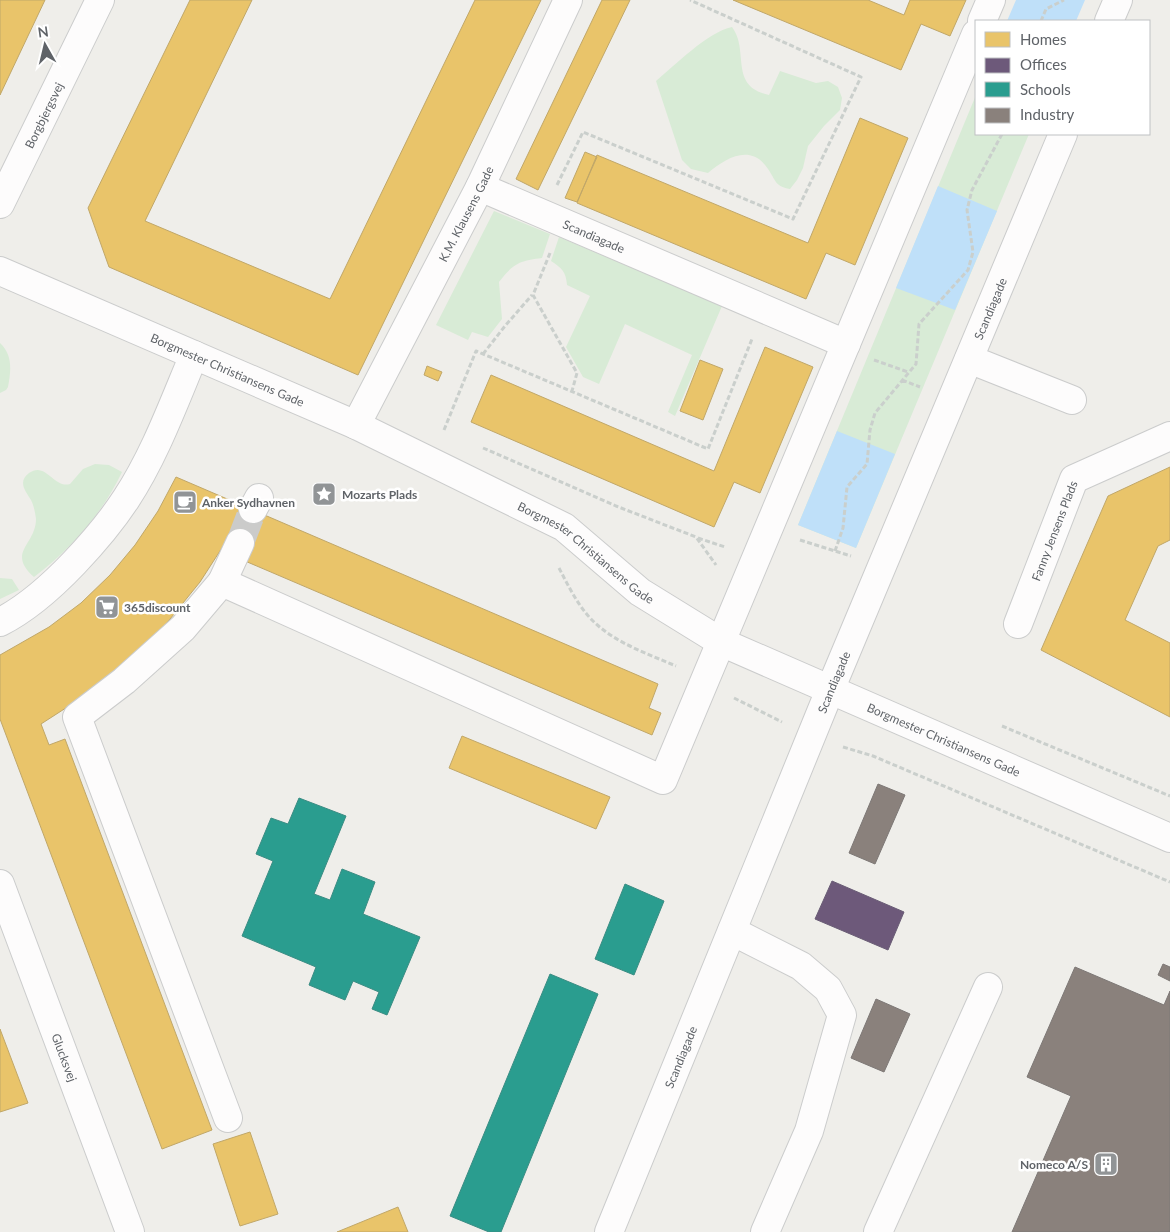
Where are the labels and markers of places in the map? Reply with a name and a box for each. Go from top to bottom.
place icon: Mozarts Plads [311,481,337,507]
place label: Mozarts Plads [342,487,417,502]
cafe icon: Anker Sydhavnen [172,489,198,515]
place label: Anker Sydhavnen [201,495,295,510]
supermarket icon: 365discount [94,594,120,620]
place label: 365discount [124,600,191,615]
building icon: Nomeco A/S [1093,1151,1119,1177]
place label: Nomeco A/S [1020,1157,1088,1172]

